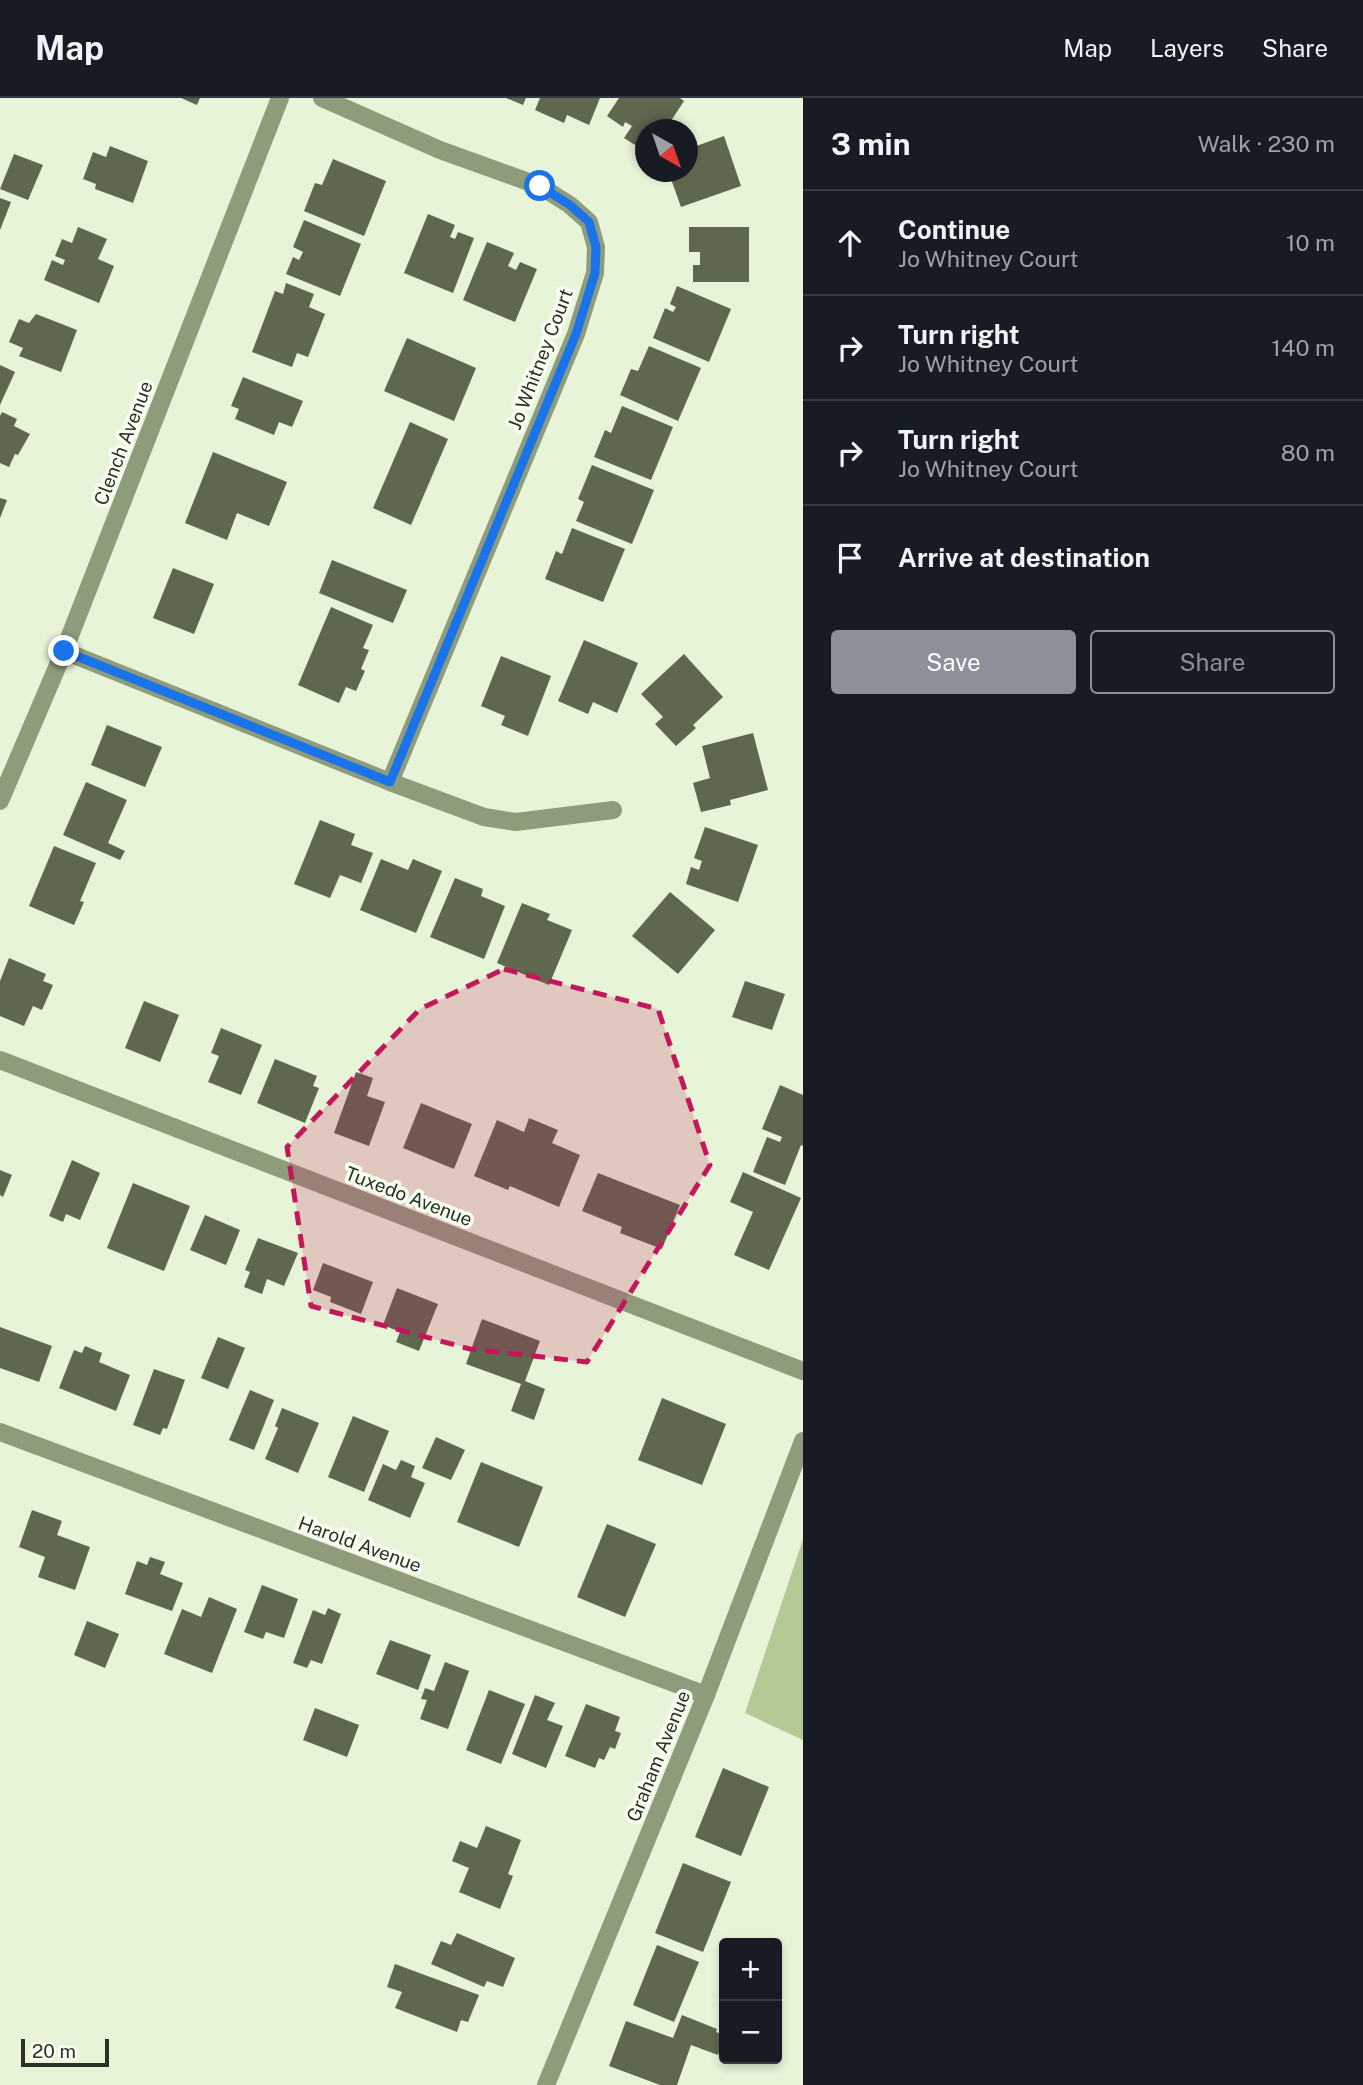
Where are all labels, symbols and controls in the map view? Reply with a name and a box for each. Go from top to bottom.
text: Map [35,29,104,67]
text: Map [1063,34,1112,62]
text: Layers [1150,34,1224,62]
text: Share [1262,34,1328,62]
north arrow [635,119,698,182]
text: 3 min [831,126,910,162]
text: Walk · 230 m [1198,130,1335,157]
route start [524,170,555,201]
text: Continue [898,214,1010,245]
icon: ahead [831,224,869,262]
text: 10 m [1286,229,1335,256]
text: Jo Whitney Court [898,245,1079,272]
street label: Jo Whitney Court [503,285,577,433]
text: Turn right [898,319,1020,350]
icon: right [831,329,869,367]
text: 140 m [1272,334,1335,361]
text: Jo Whitney Court [898,350,1079,377]
street label: Clench Avenue [89,378,157,508]
text: Turn right [898,424,1020,455]
icon: right [831,434,869,472]
text: 80 m [1281,439,1335,466]
text: Jo Whitney Court [898,455,1079,482]
icon: arrive [831,539,869,577]
text: Arrive at destination [898,542,1150,573]
button: Save [831,630,1076,694]
button: Share [1090,630,1335,694]
route end [48,635,79,666]
street label: Tuxedo Avenue [342,1162,476,1230]
street label: Harold Avenue [295,1512,425,1576]
street label: Graham Avenue [622,1687,694,1825]
map controls [719,1938,782,2064]
button: + [719,1938,782,2001]
button: − [719,2001,782,2064]
scale bar [21,2036,108,2068]
text: 20 m [32,2040,76,2062]

